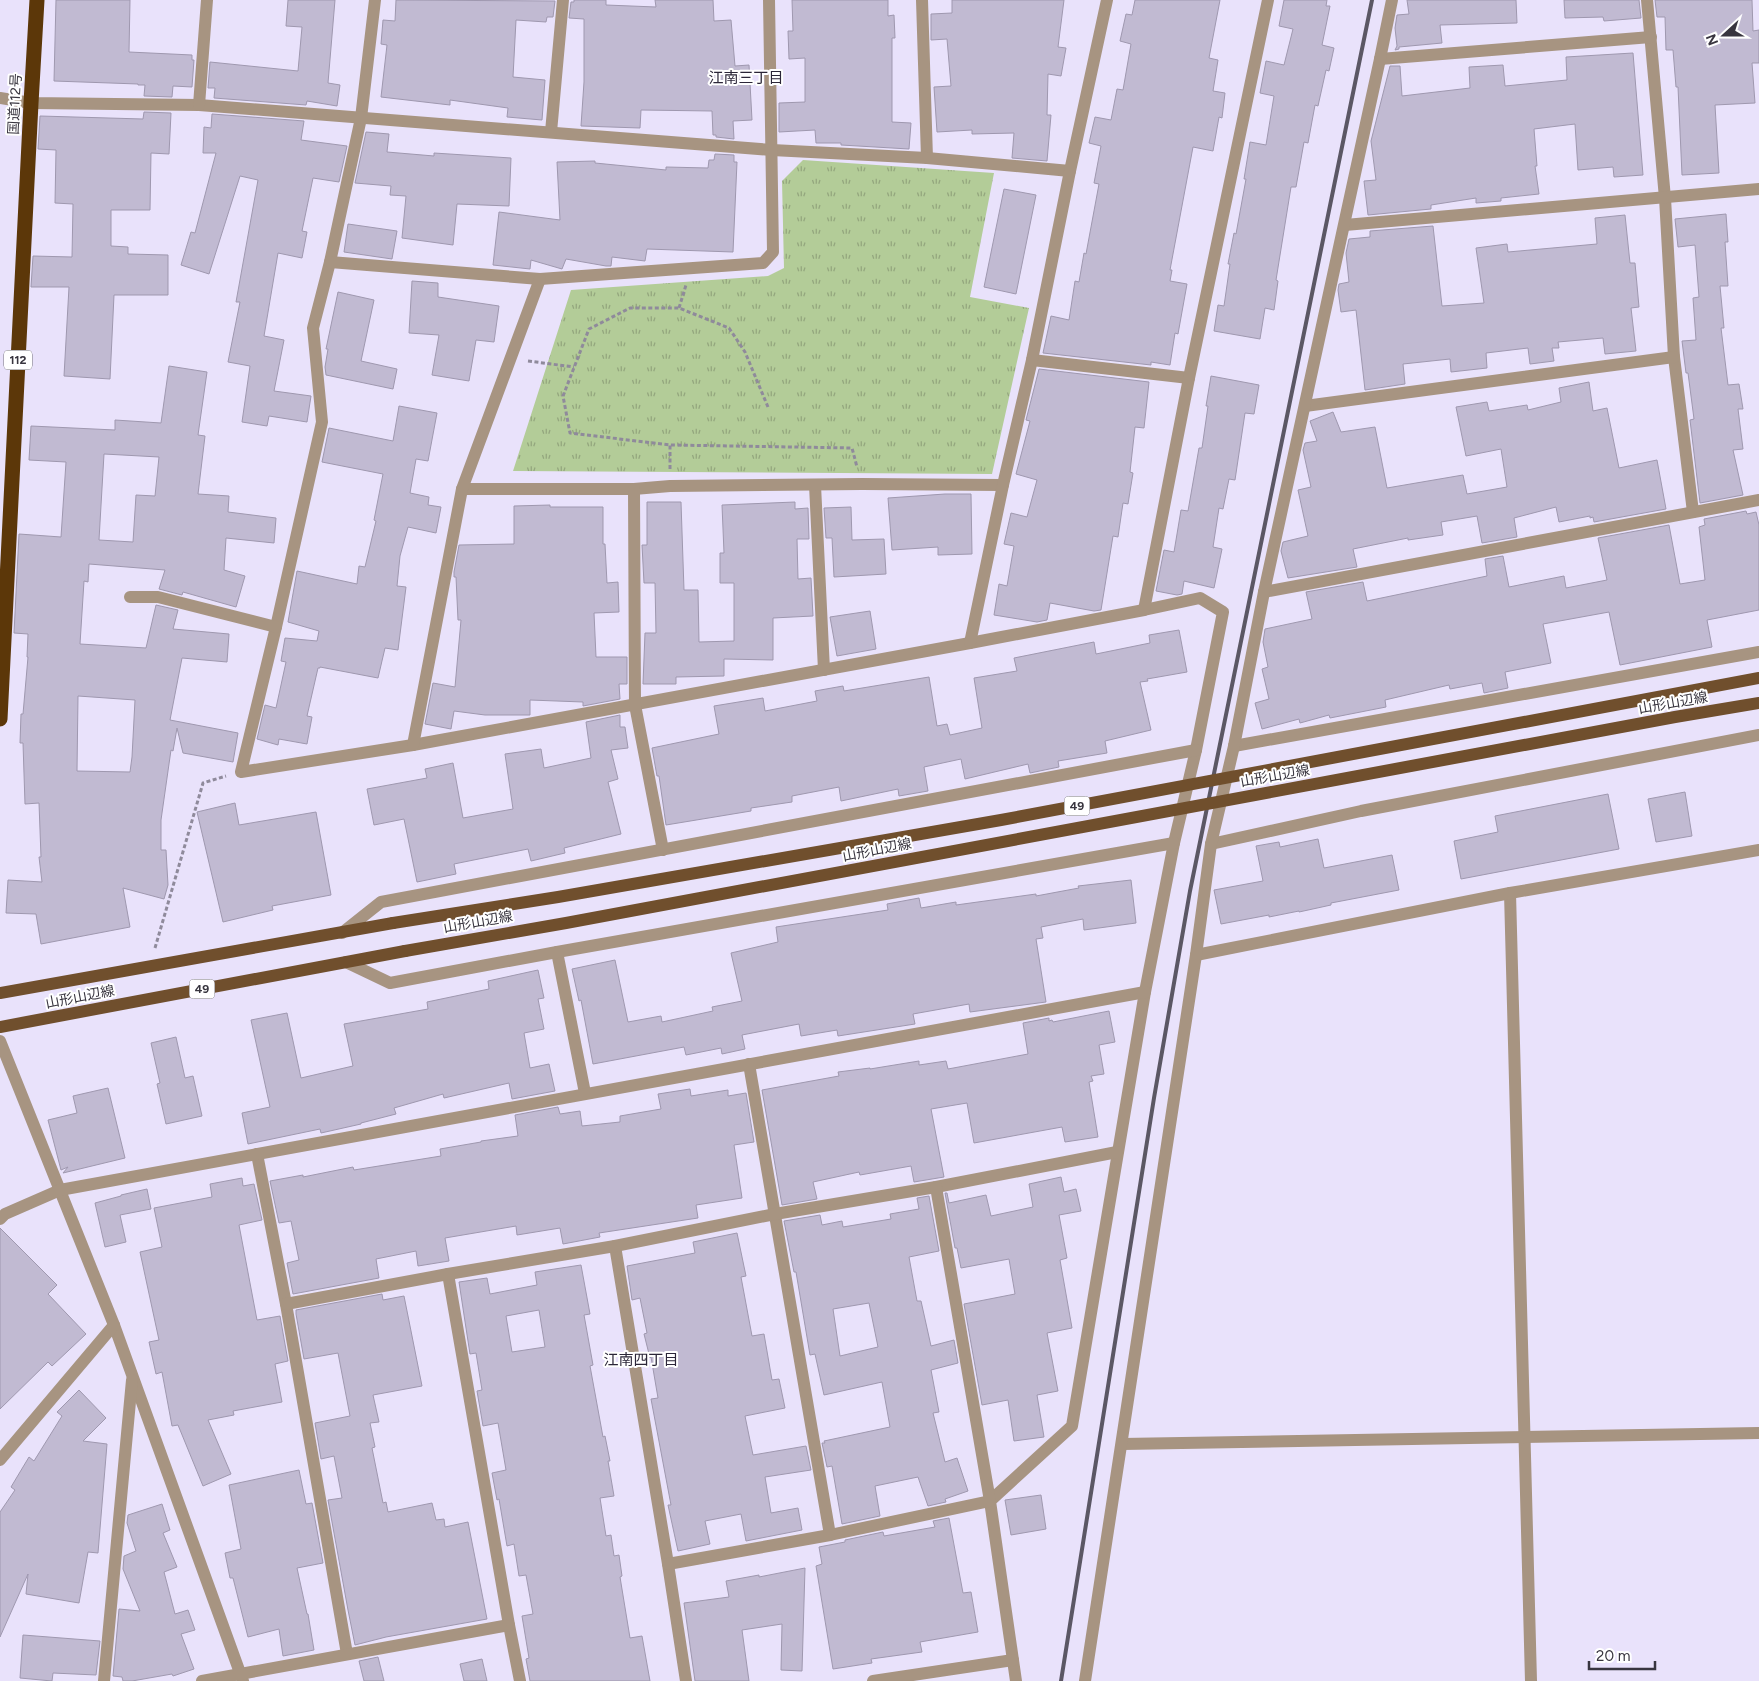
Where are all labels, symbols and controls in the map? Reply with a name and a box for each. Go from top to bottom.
north arrow [1699,10,1749,60]
text: N [1702,31,1722,48]
district label: 江南三丁目 [708,69,784,87]
street label: 国道112号 [5,73,25,135]
road number: 112 [4,350,32,370]
street label: 山形山辺線 [1637,689,1709,717]
street label: 山形山辺線 [1239,762,1311,790]
road number: 49 [1064,796,1090,816]
street label: 山形山辺線 [841,835,913,865]
street label: 山形山辺線 [442,908,514,936]
road number: 49 [190,980,214,999]
street label: 山形山辺線 [44,982,116,1012]
district label: 江南四丁目 [603,1351,679,1369]
scale bar [1589,1638,1655,1670]
text: 20 m [1596,1647,1630,1665]

